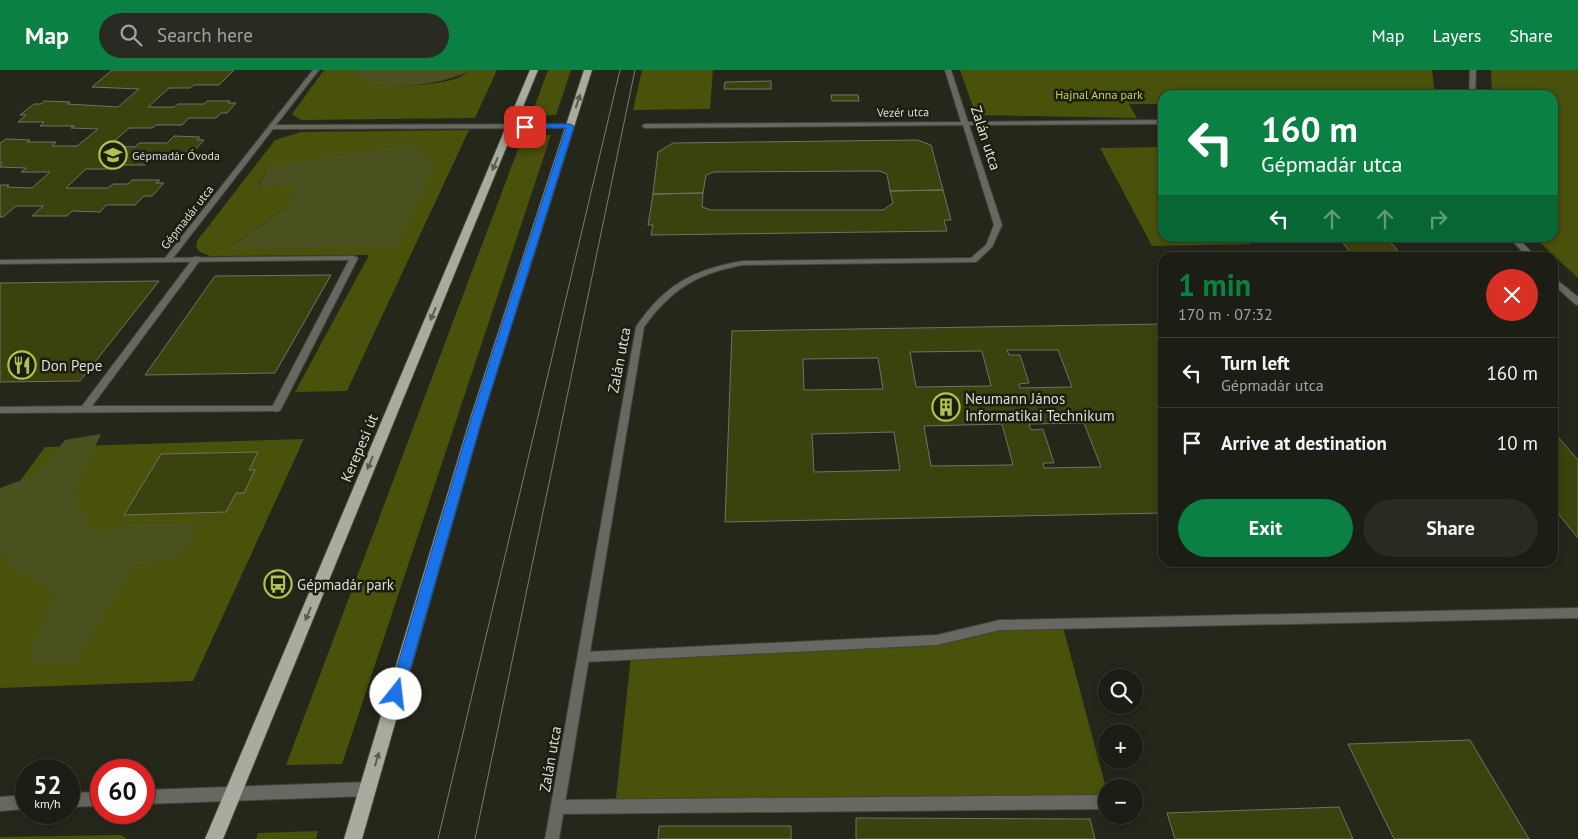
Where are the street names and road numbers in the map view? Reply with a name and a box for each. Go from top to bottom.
street label: Zalán utca [967,103,1005,173]
street label: Vezér utca [876,104,929,120]
street label: Gépmadár utca [157,182,217,252]
street label: Zalán utca [603,326,635,394]
street label: Kerepesi út [336,411,382,485]
street label: Zalán utca [535,725,565,793]

